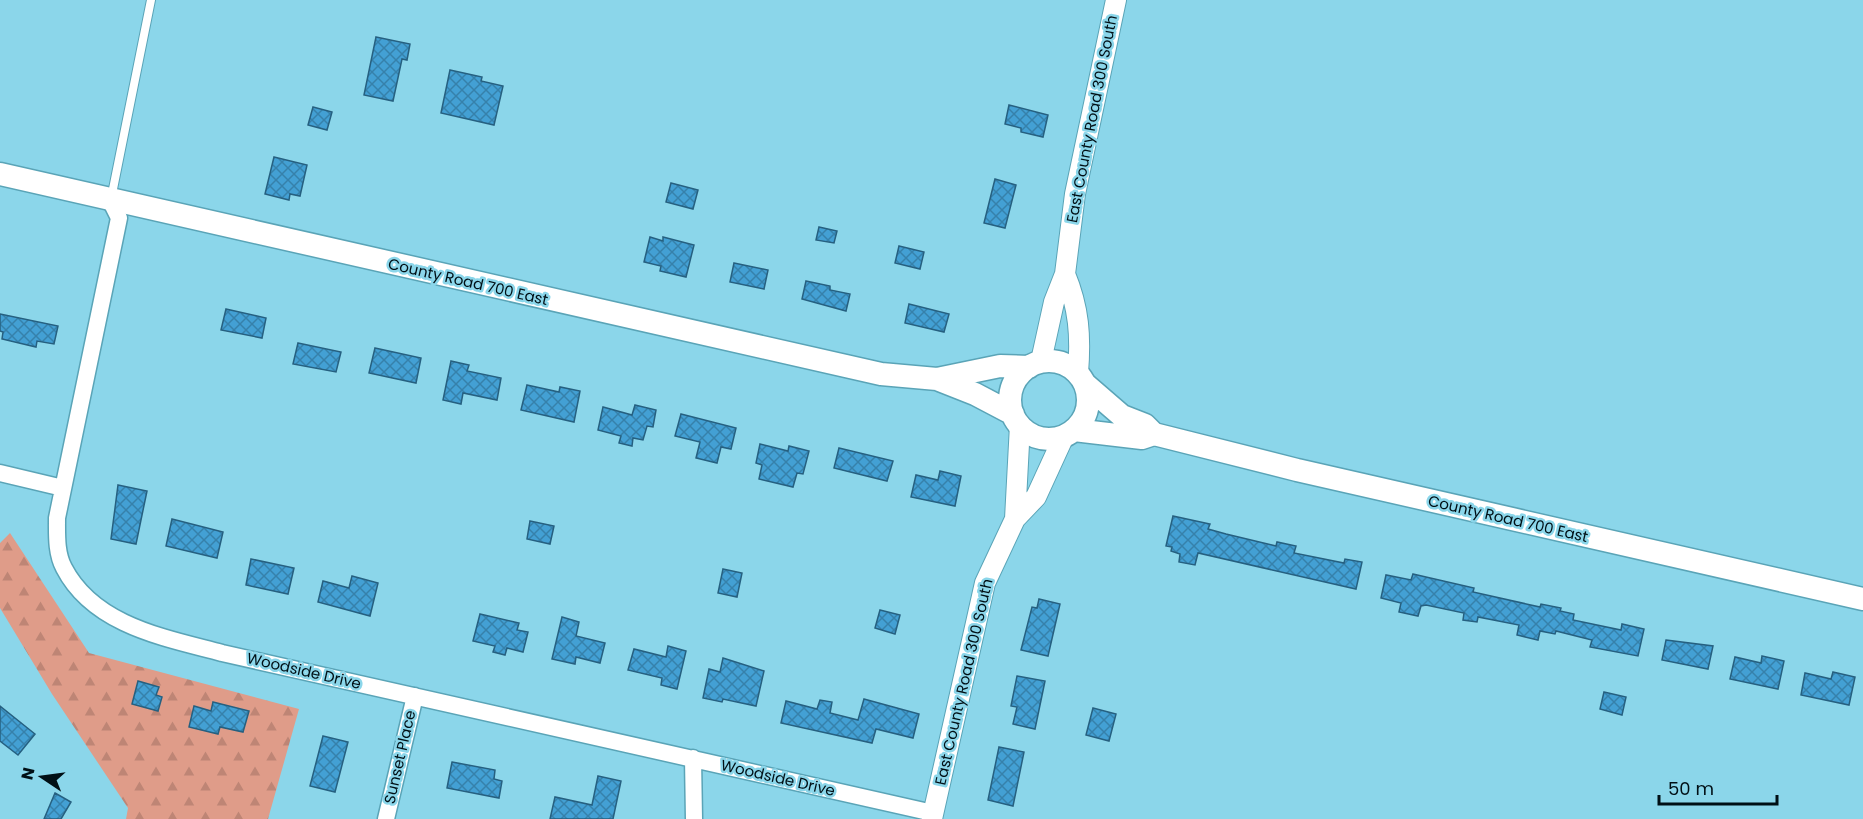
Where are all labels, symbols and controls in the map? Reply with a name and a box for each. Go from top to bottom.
street label: East County Road 300 South [1061,13,1122,225]
street label: County Road 700 East [386,253,550,310]
street label: County Road 700 East [1426,490,1590,547]
street label: East County Road 300 South [930,577,997,787]
street label: Woodside Drive [245,647,363,694]
street label: Sunset Place [379,708,420,806]
north arrow [12,747,72,807]
street label: Woodside Drive [719,754,837,801]
text: N [15,765,40,782]
scale bar [1659,768,1778,806]
text: 50 m [1668,776,1714,801]

